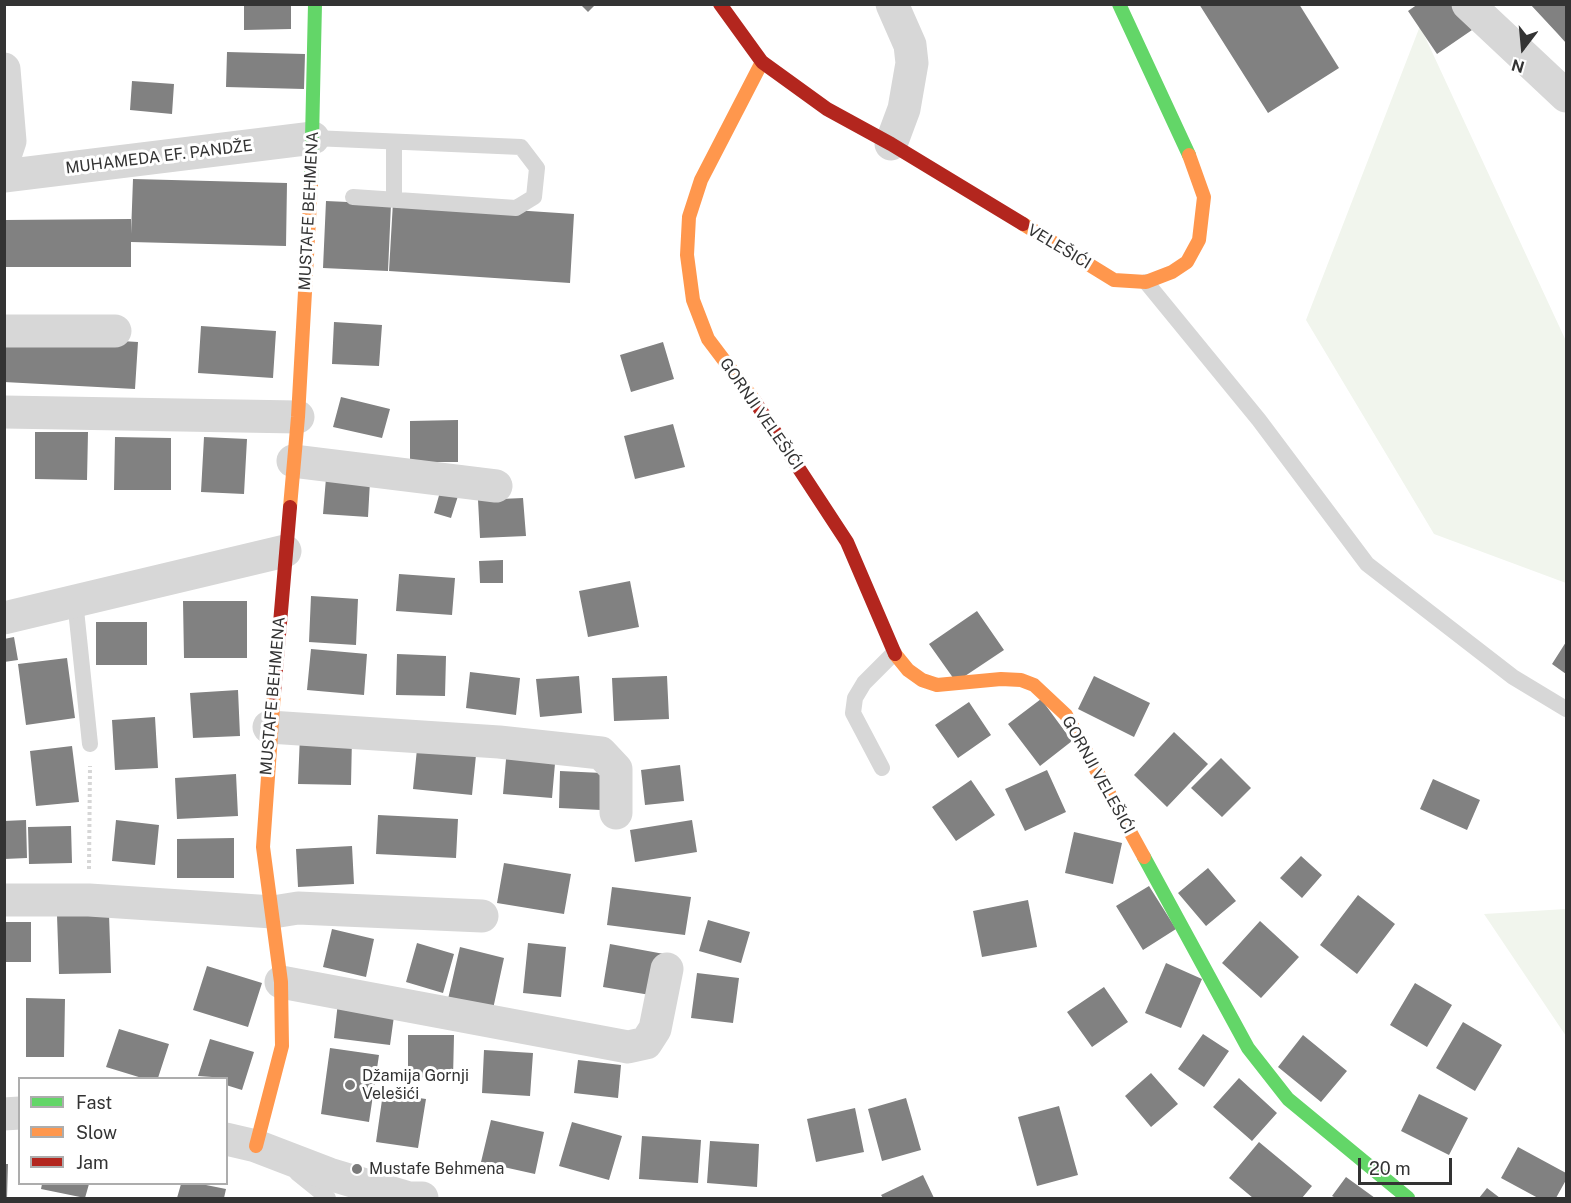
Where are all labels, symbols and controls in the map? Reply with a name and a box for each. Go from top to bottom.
north arrow [1493,18,1553,78]
text: N [1509,55,1527,77]
street label: MUSTAFE BEHMENA [295,131,323,291]
street label: MUHAMEDA EF. PANDŽE [64,136,254,178]
street label: VELEŠIĆI [1024,221,1094,273]
street label: GORNJI VELEŠIĆI [715,355,807,473]
street label: MUSTAFE BEHMENA [256,616,290,776]
street label: GORNJI VELEŠIĆI [1058,713,1138,837]
place label: Džamija Gornji Velešići [362,1066,469,1104]
legend [18,1077,228,1185]
marker: Džamija Gornji Velešići [343,1078,357,1092]
text: Fast [76,1092,112,1113]
text: Slow [76,1122,117,1143]
scale bar [1361,1146,1456,1184]
text: Jam [76,1152,109,1173]
text: 20 m [1369,1158,1411,1179]
place label: Mustafe Behmena [369,1159,504,1179]
marker: Mustafe Behmena [350,1162,364,1176]

